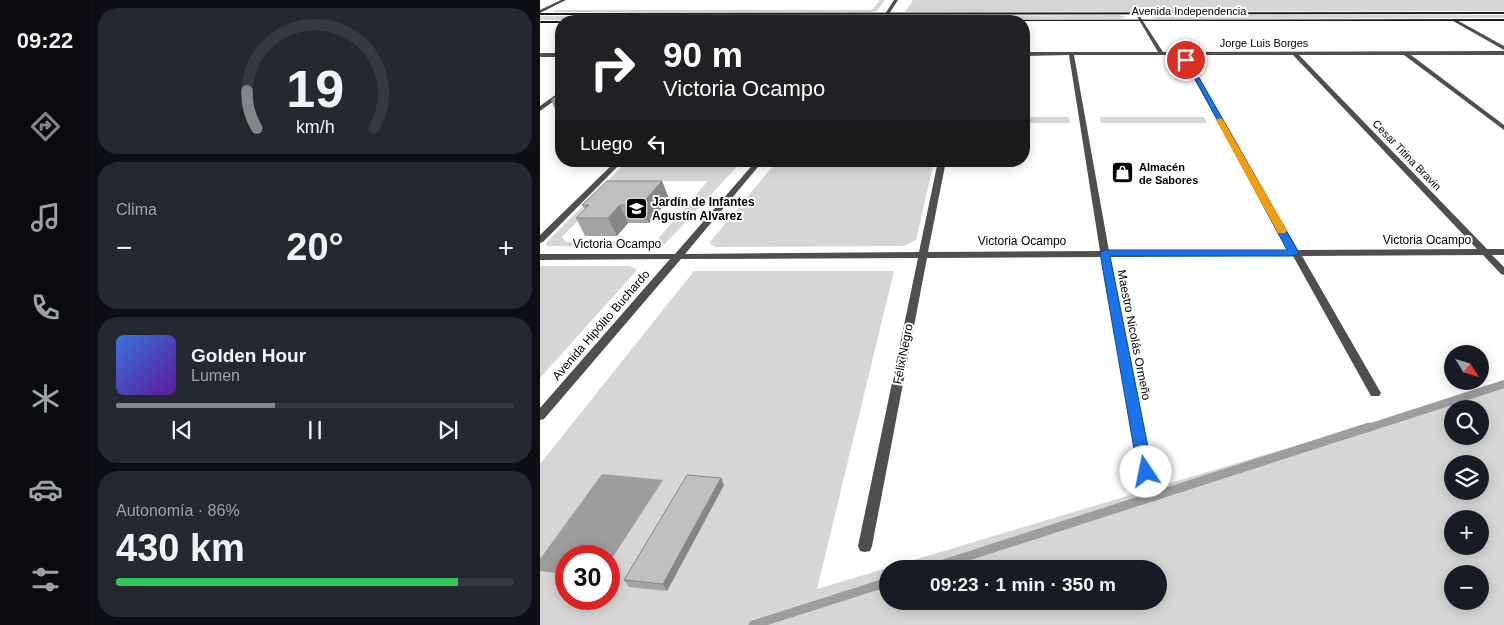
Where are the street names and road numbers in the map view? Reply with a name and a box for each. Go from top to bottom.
street label: Avenida Independencia [1132,5,1247,17]
street label: Jorge Luis Borges [1220,37,1309,49]
street label: Cesar Titina Bravin [1370,117,1444,193]
street label: Victoria Ocampo [1383,233,1472,247]
street label: Victoria Ocampo [978,234,1067,248]
street label: Victoria Ocampo [573,237,662,251]
street label: Avenida Hipólito Buchardo [549,267,653,383]
street label: Maestro Nicolás Ormeño [1114,269,1154,402]
street label: Félix Negro [890,322,916,385]

